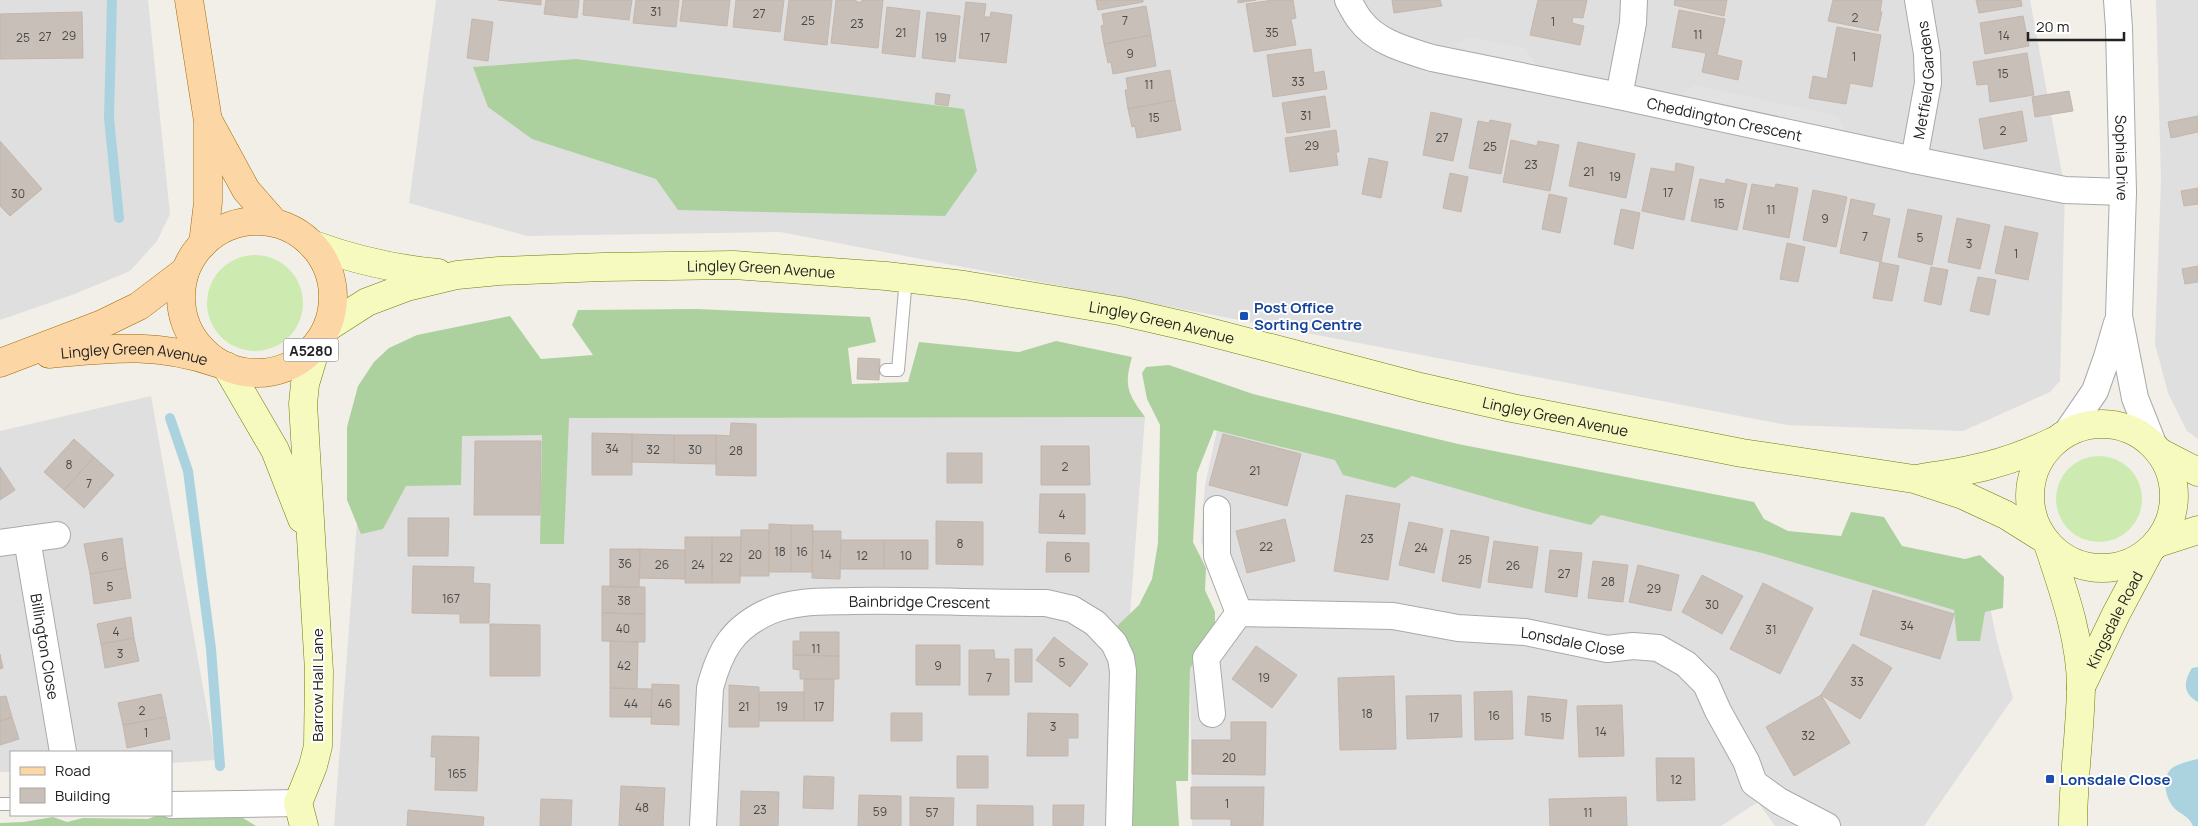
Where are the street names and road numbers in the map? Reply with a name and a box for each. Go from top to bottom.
street label: Metfield Gardens [1908,19,1938,141]
street label: Cheddington Crescent [1645,92,1804,146]
street label: Sophia Drive [2111,115,2134,201]
street label: Lingley Green Avenue [687,254,836,283]
street label: Lingley Green Avenue [1088,296,1237,349]
street label: Lingley Green Avenue [60,338,211,370]
road number: A5280 [284,338,338,362]
street label: Lingley Green Avenue [1480,391,1631,441]
street label: Kingsdale Road [2081,567,2147,672]
street label: Bainbridge Crescent [849,590,991,613]
street label: Billington Close [26,592,64,701]
street label: Lonsdale Close [1520,621,1626,660]
street label: Barrow Hall Lane [307,628,328,742]

